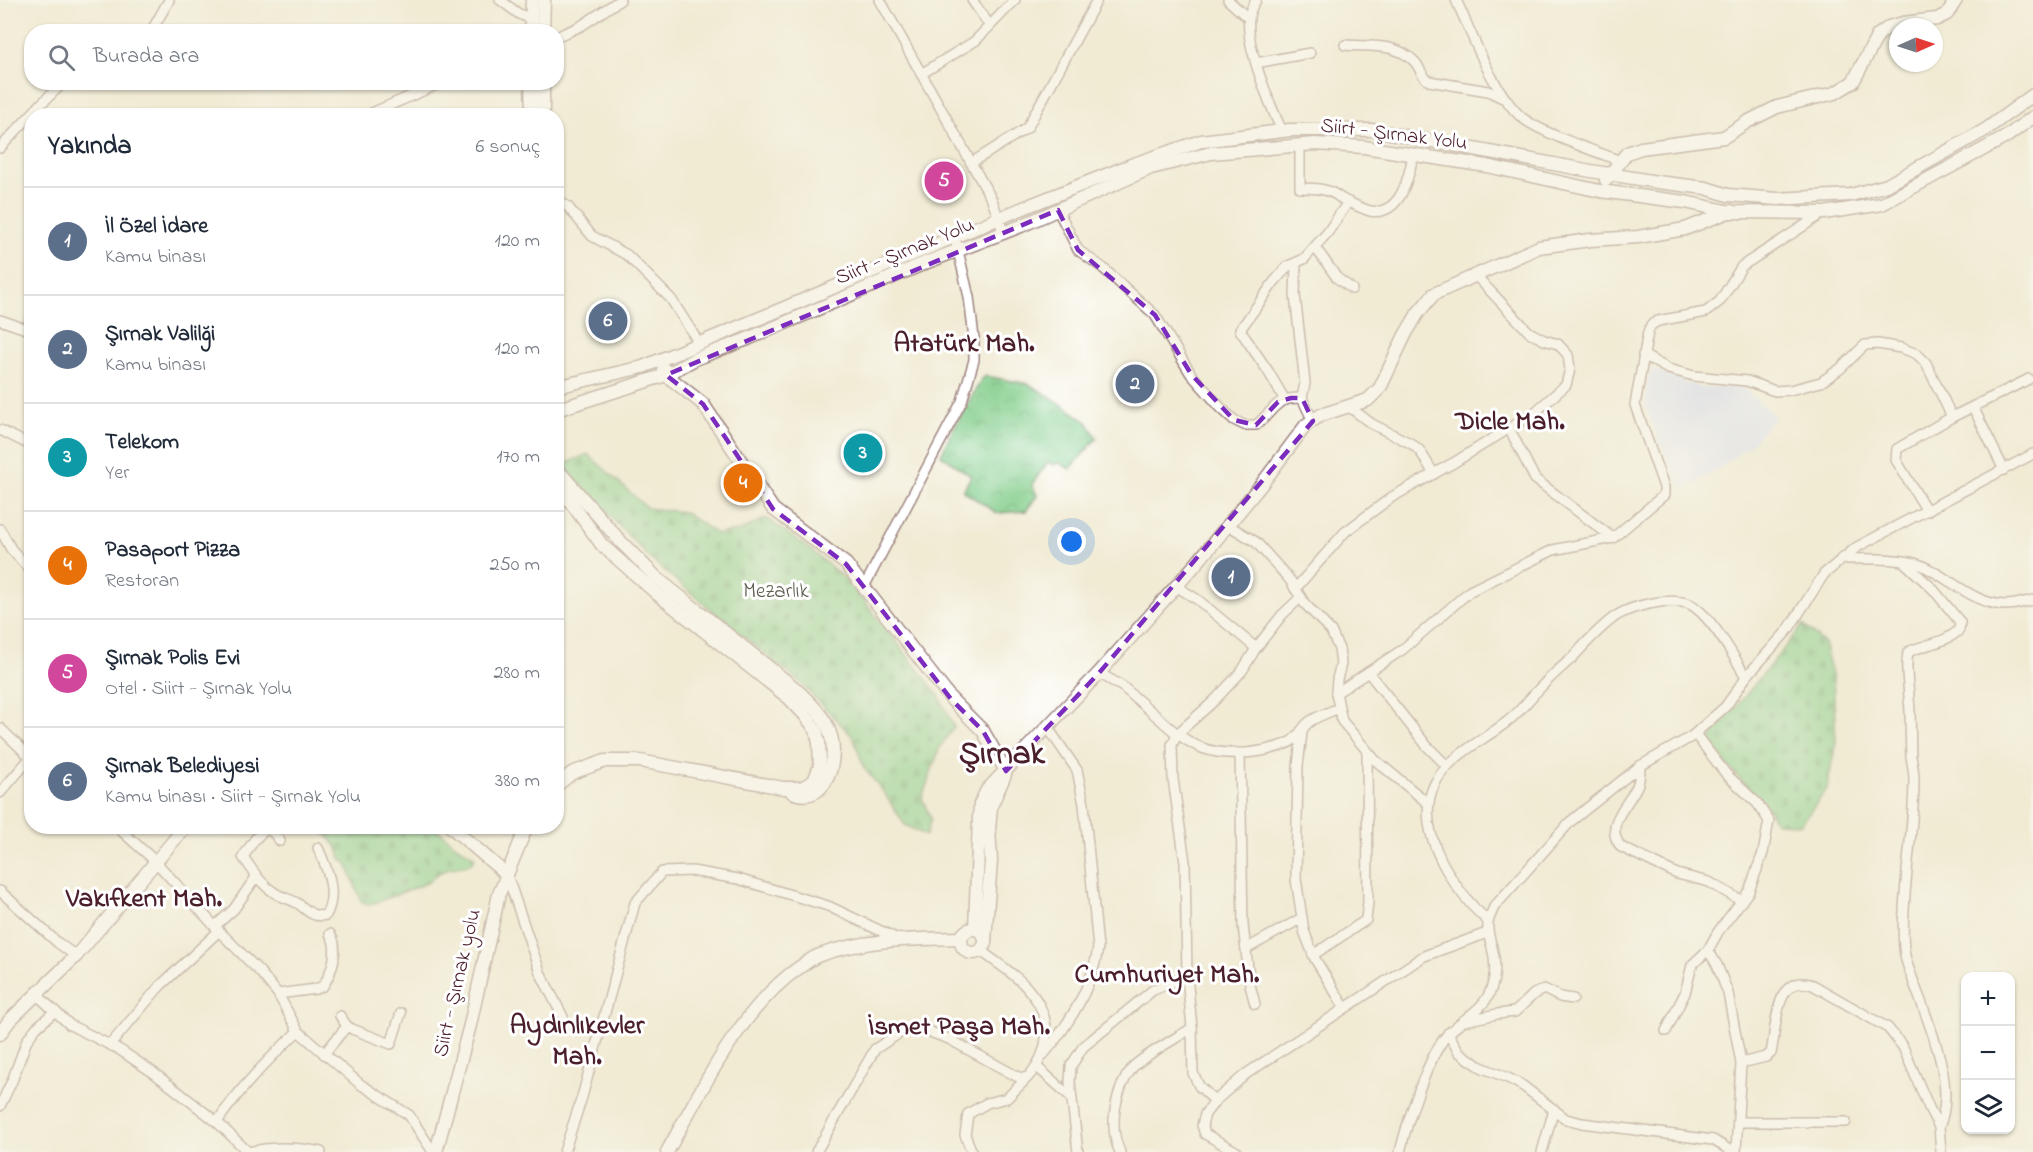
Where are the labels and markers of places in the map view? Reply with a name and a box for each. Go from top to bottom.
pin: 5 [924,158,964,204]
pin: 6 [588,298,628,344]
pin: 2 [1116,362,1154,406]
pin: 3 [844,430,882,476]
pin: 4 [724,460,762,506]
pin: 1 [1212,554,1250,600]

